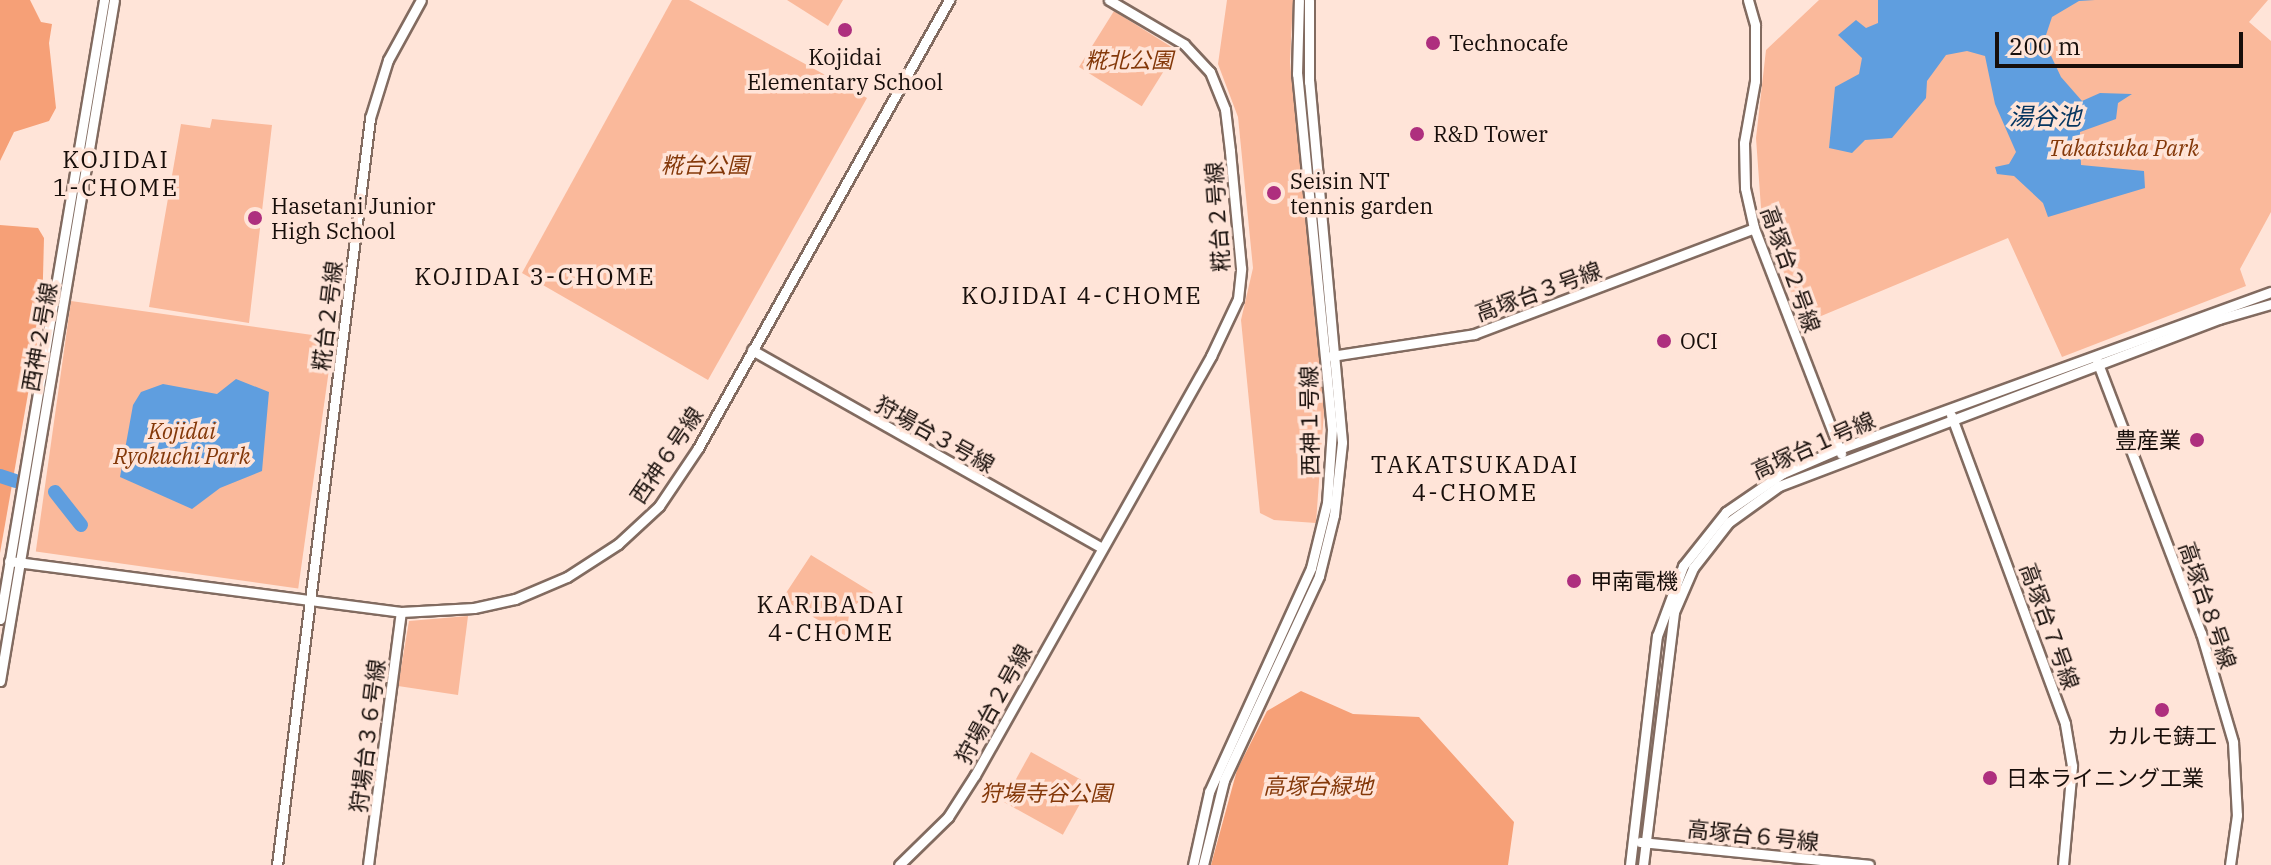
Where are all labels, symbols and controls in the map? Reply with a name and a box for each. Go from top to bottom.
scale bar [1999,16,2247,66]
marker: Kojidai Elementary School [836,21,854,39]
place label: Technocafe [1449,30,1568,56]
text: 200 m [2009,30,2081,62]
marker: Technocafe [1424,34,1442,52]
place label: Kojidai Elementary School [747,43,943,94]
park label: 糀北公園 [1085,47,1173,73]
water label: 湯谷池 [2009,103,2081,131]
place label: R&D Tower [1433,121,1548,147]
marker: R&D Tower [1408,125,1426,143]
park label: Takatsuka Park [2049,135,2199,161]
district label: KOJIDAI 1-CHOME [53,146,179,202]
park label: 糀台公園 [661,152,749,178]
street label: 糀台２号線 [1200,161,1234,273]
place label: Seisin NT tennis garden [1290,167,1433,218]
marker: Seisin NT tennis garden [1265,184,1283,202]
place label: Hasetani Junior High School [271,192,435,244]
street label: 高塚台２号線 [1756,202,1826,336]
marker: Hasetani Junior High School [246,209,264,227]
street label: 高塚台３号線 [1471,256,1605,326]
street label: 糀台２号線 [307,260,347,372]
district label: KOJIDAI 3-CHOME [414,263,656,291]
street label: 西神２号線 [16,281,62,393]
district label: KOJIDAI 4-CHOME [961,282,1203,310]
place label: OCI [1680,328,1718,354]
marker: OCI [1655,332,1673,350]
street label: 西神１号線 [1295,366,1323,476]
street label: 狩場台３号線 [871,390,999,478]
street label: 西神６号線 [624,402,708,508]
street label: 高塚台１号線 [1747,406,1879,484]
park label: Kojidai Ryokuchi Park [113,417,251,468]
place label: 豊産業 [2115,427,2181,453]
marker: 豊産業 [2188,431,2206,449]
district label: TAKATSUKADAI 4-CHOME [1371,451,1579,507]
street label: 高塚台８号線 [2174,538,2242,672]
street label: 高塚台７号線 [2015,559,2085,693]
place label: 甲南電機 [1590,568,1678,594]
marker: 甲南電機 [1565,572,1583,590]
district label: KARIBADAI 4-CHOME [756,591,906,647]
street label: 狩場台２号線 [949,640,1037,768]
street label: 狩場台３６号線 [345,658,389,814]
marker: カルモ鋳工 [2153,701,2171,719]
place label: カルモ鋳工 [2107,723,2217,749]
place label: 日本ライニング工業 [2006,765,2204,791]
marker: 日本ライニング工業 [1981,769,1999,787]
park label: 高塚台緑地 [1263,773,1373,799]
park label: 狩場寺谷公園 [980,780,1112,806]
street label: 高塚台６号線 [1686,815,1820,855]

